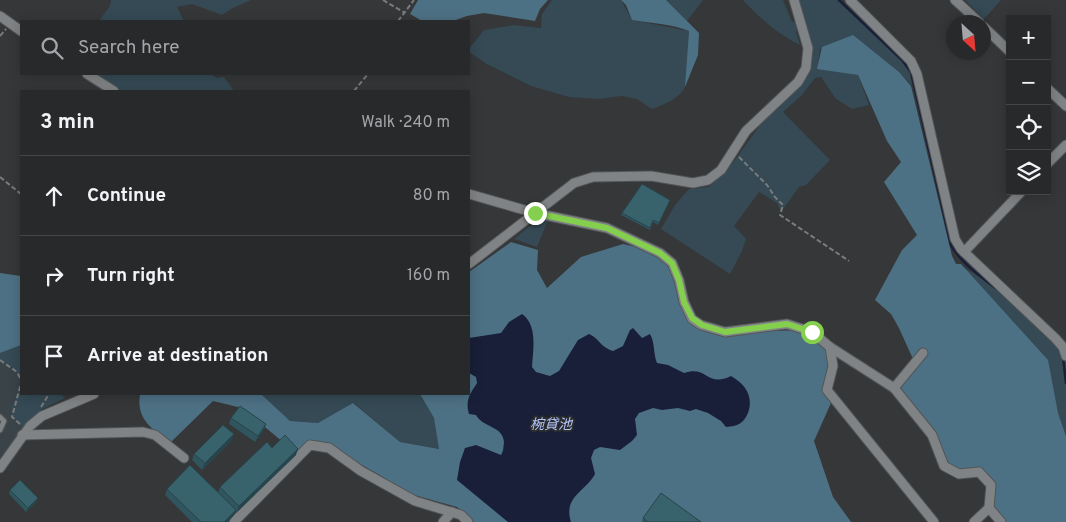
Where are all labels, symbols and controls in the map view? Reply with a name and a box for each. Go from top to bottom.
north arrow [946,15,991,60]
map controls [1006,15,1051,195]
button: + [1006,15,1051,60]
search box [20,20,470,75]
icon: search [38,34,66,62]
text: Search here [78,36,180,60]
button: − [1006,60,1051,105]
button: locate [1006,105,1051,150]
text: 3 min [40,109,95,136]
text: Walk · 240 m [361,113,450,133]
button: layers [1006,150,1051,195]
icon: ahead [40,182,68,210]
text: Continue [87,184,166,208]
text: 80 m [413,186,450,206]
route end [524,202,547,225]
icon: right [40,262,68,290]
text: Turn right [87,264,175,288]
text: 160 m [407,266,450,286]
route start [801,321,824,344]
icon: arrive [40,342,68,370]
text: Arrive at destination [87,344,268,368]
water label: 椀貸池 [530,417,574,434]

